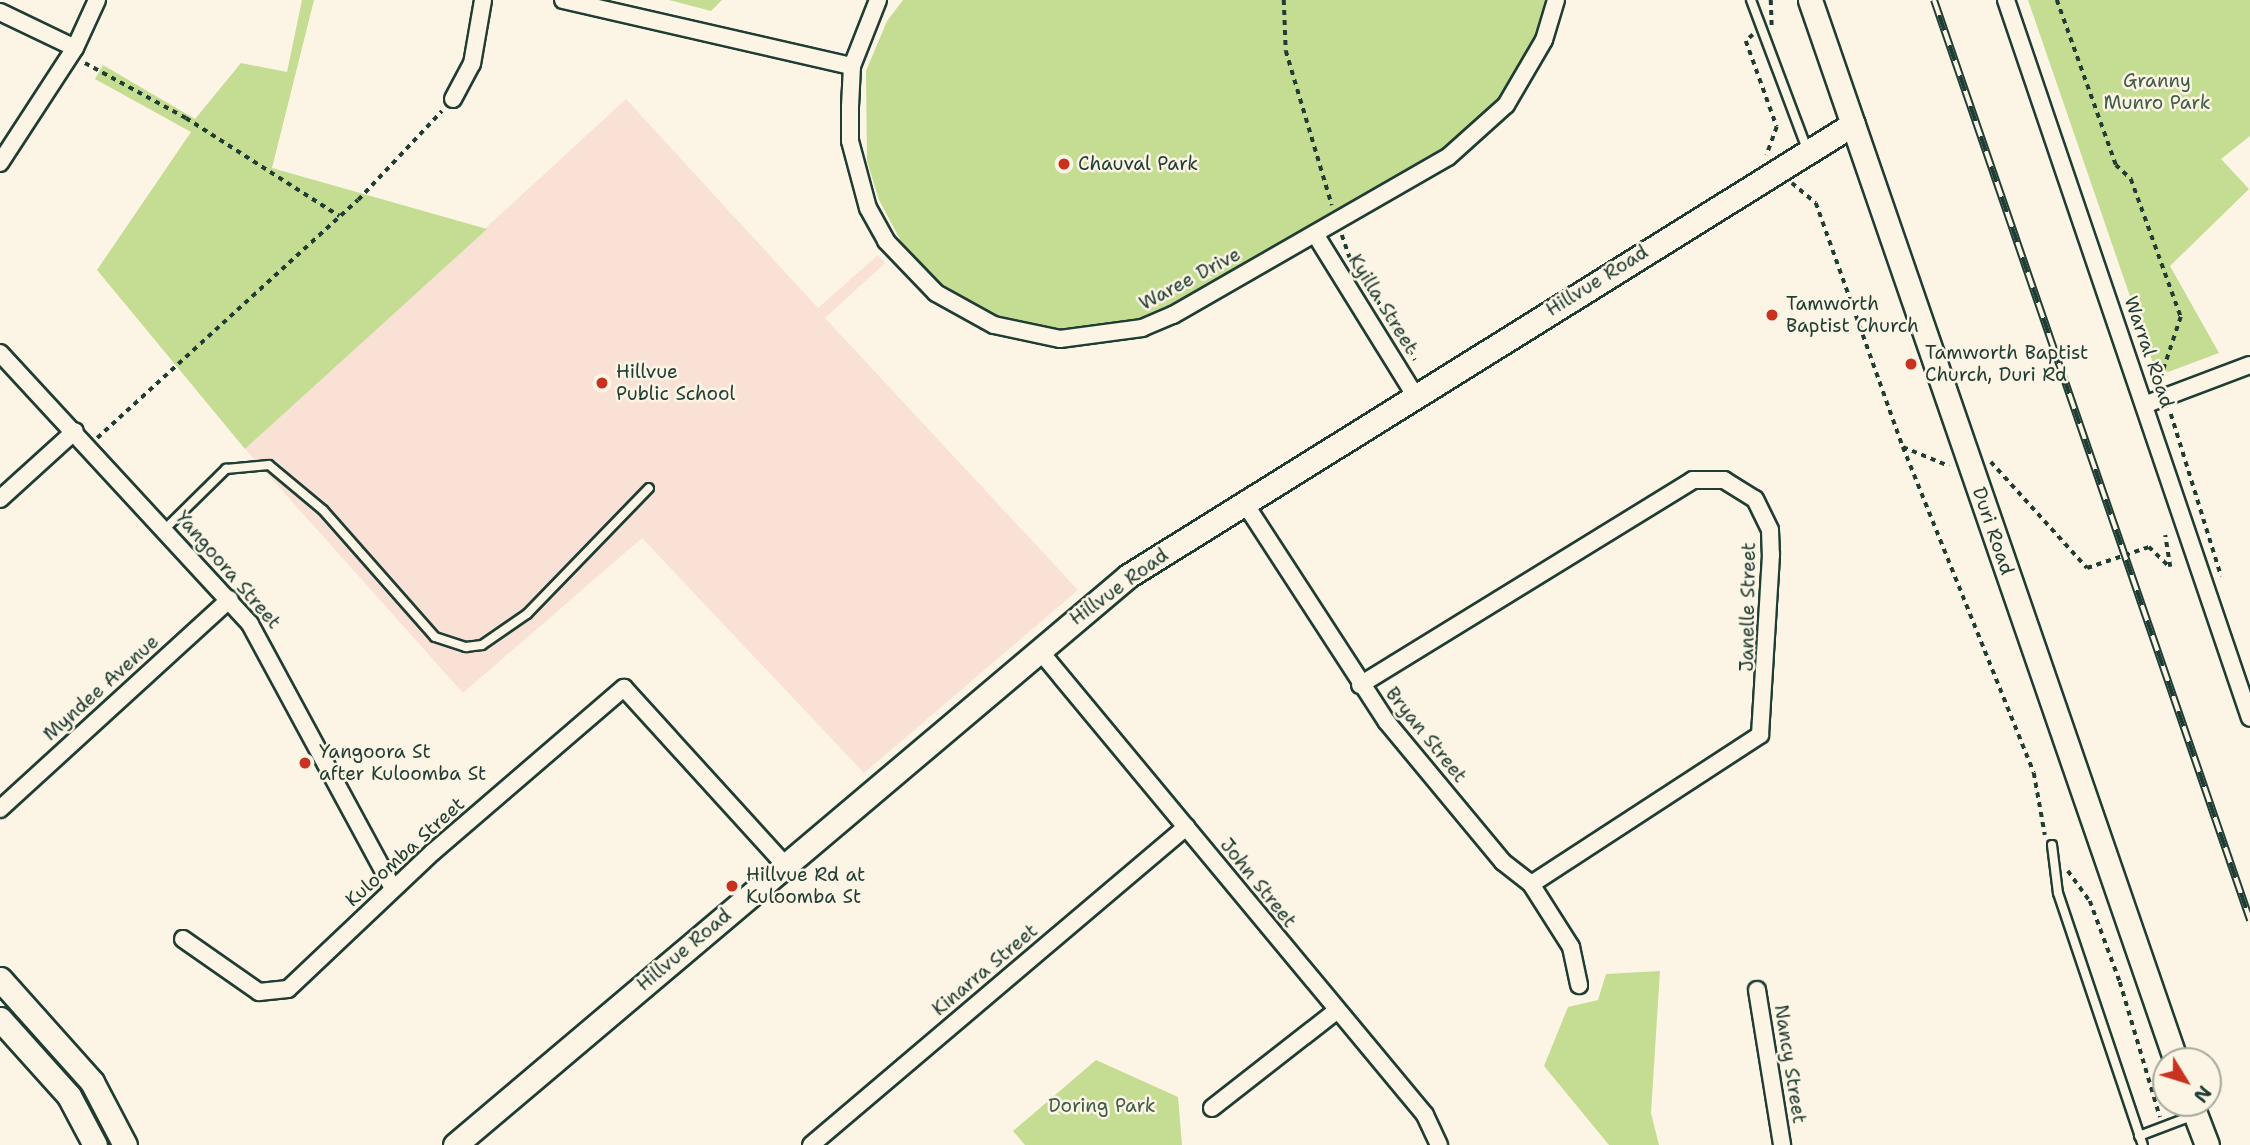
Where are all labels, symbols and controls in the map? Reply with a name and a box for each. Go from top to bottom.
park label: Granny Munro Park [2103,70,2211,114]
place label: Chauval Park [1078,153,1198,175]
marker: Chauval Park [1056,156,1072,172]
street label: Hillvue Road [1542,241,1652,321]
street label: Waree Drive [1135,243,1245,315]
street label: Kyilla Street [1343,250,1423,358]
place label: Tamworth Baptist Church [1786,293,1919,337]
street label: Warral Road [2119,293,2179,411]
marker: Tamworth Baptist Church [1764,307,1780,323]
place label: Tamworth Baptist Church, Duri Rd [1925,342,2088,386]
marker: Tamworth Baptist Church, Duri Rd [1903,356,1919,372]
place label: Hillvue Public School [616,361,735,405]
marker: Hillvue Public School [594,375,610,391]
street label: Duri Road [1967,484,2019,578]
street label: Yangoora Street [171,506,285,634]
street label: Janelle Street [1735,542,1761,672]
street label: Hillvue Road [1065,544,1173,630]
street label: Myndee Avenue [39,630,163,746]
street label: Bryan Street [1381,683,1471,787]
place label: Yangoora St after Kuloomba St [319,741,486,785]
marker: Yangoora St after Kuloomba St [297,755,313,771]
street label: Kuloomba Street [341,793,469,911]
street label: John Street [1215,834,1301,932]
place label: Hillvue Rd at Kuloomba St [746,864,865,908]
marker: Hillvue Rd at Kuloomba St [724,878,740,894]
street label: Hillvue Road [632,904,736,996]
street label: Kinarra Street [928,919,1042,1021]
street label: Nancy Street [1769,1003,1811,1125]
north arrow [2152,1047,2222,1117]
text: N [2188,1080,2217,1108]
park label: Doring Park [1048,1095,1156,1117]

